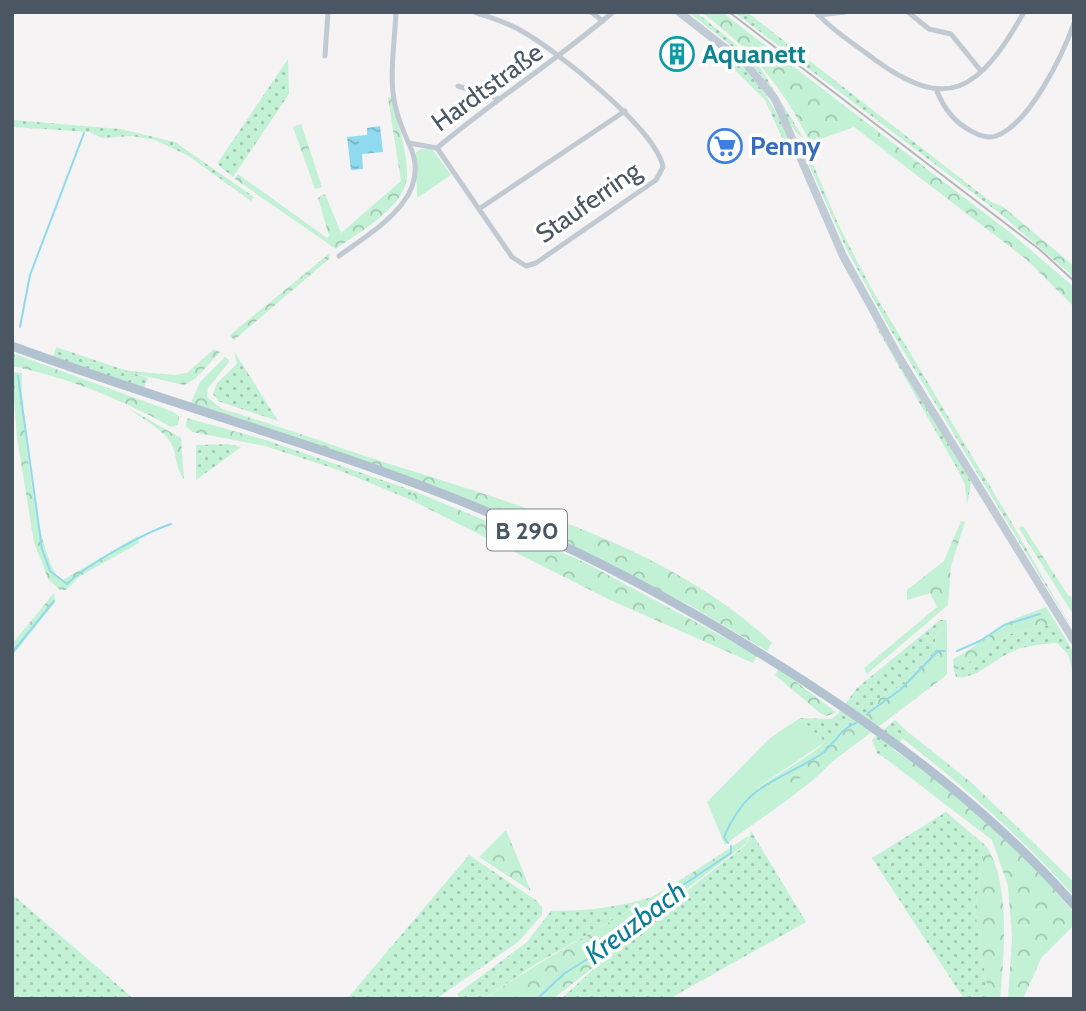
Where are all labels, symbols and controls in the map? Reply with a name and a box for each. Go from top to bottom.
building icon: Aquanett [658,35,696,73]
street label: Hardtstraße [425,36,549,138]
place label: Aquanett [702,38,806,70]
supermarket icon: Penny [706,127,744,165]
place label: Penny [750,130,821,162]
street label: Stauferring [529,154,647,250]
road number: B 290 [487,509,567,550]
water label: Kreuzbach [578,873,692,971]

